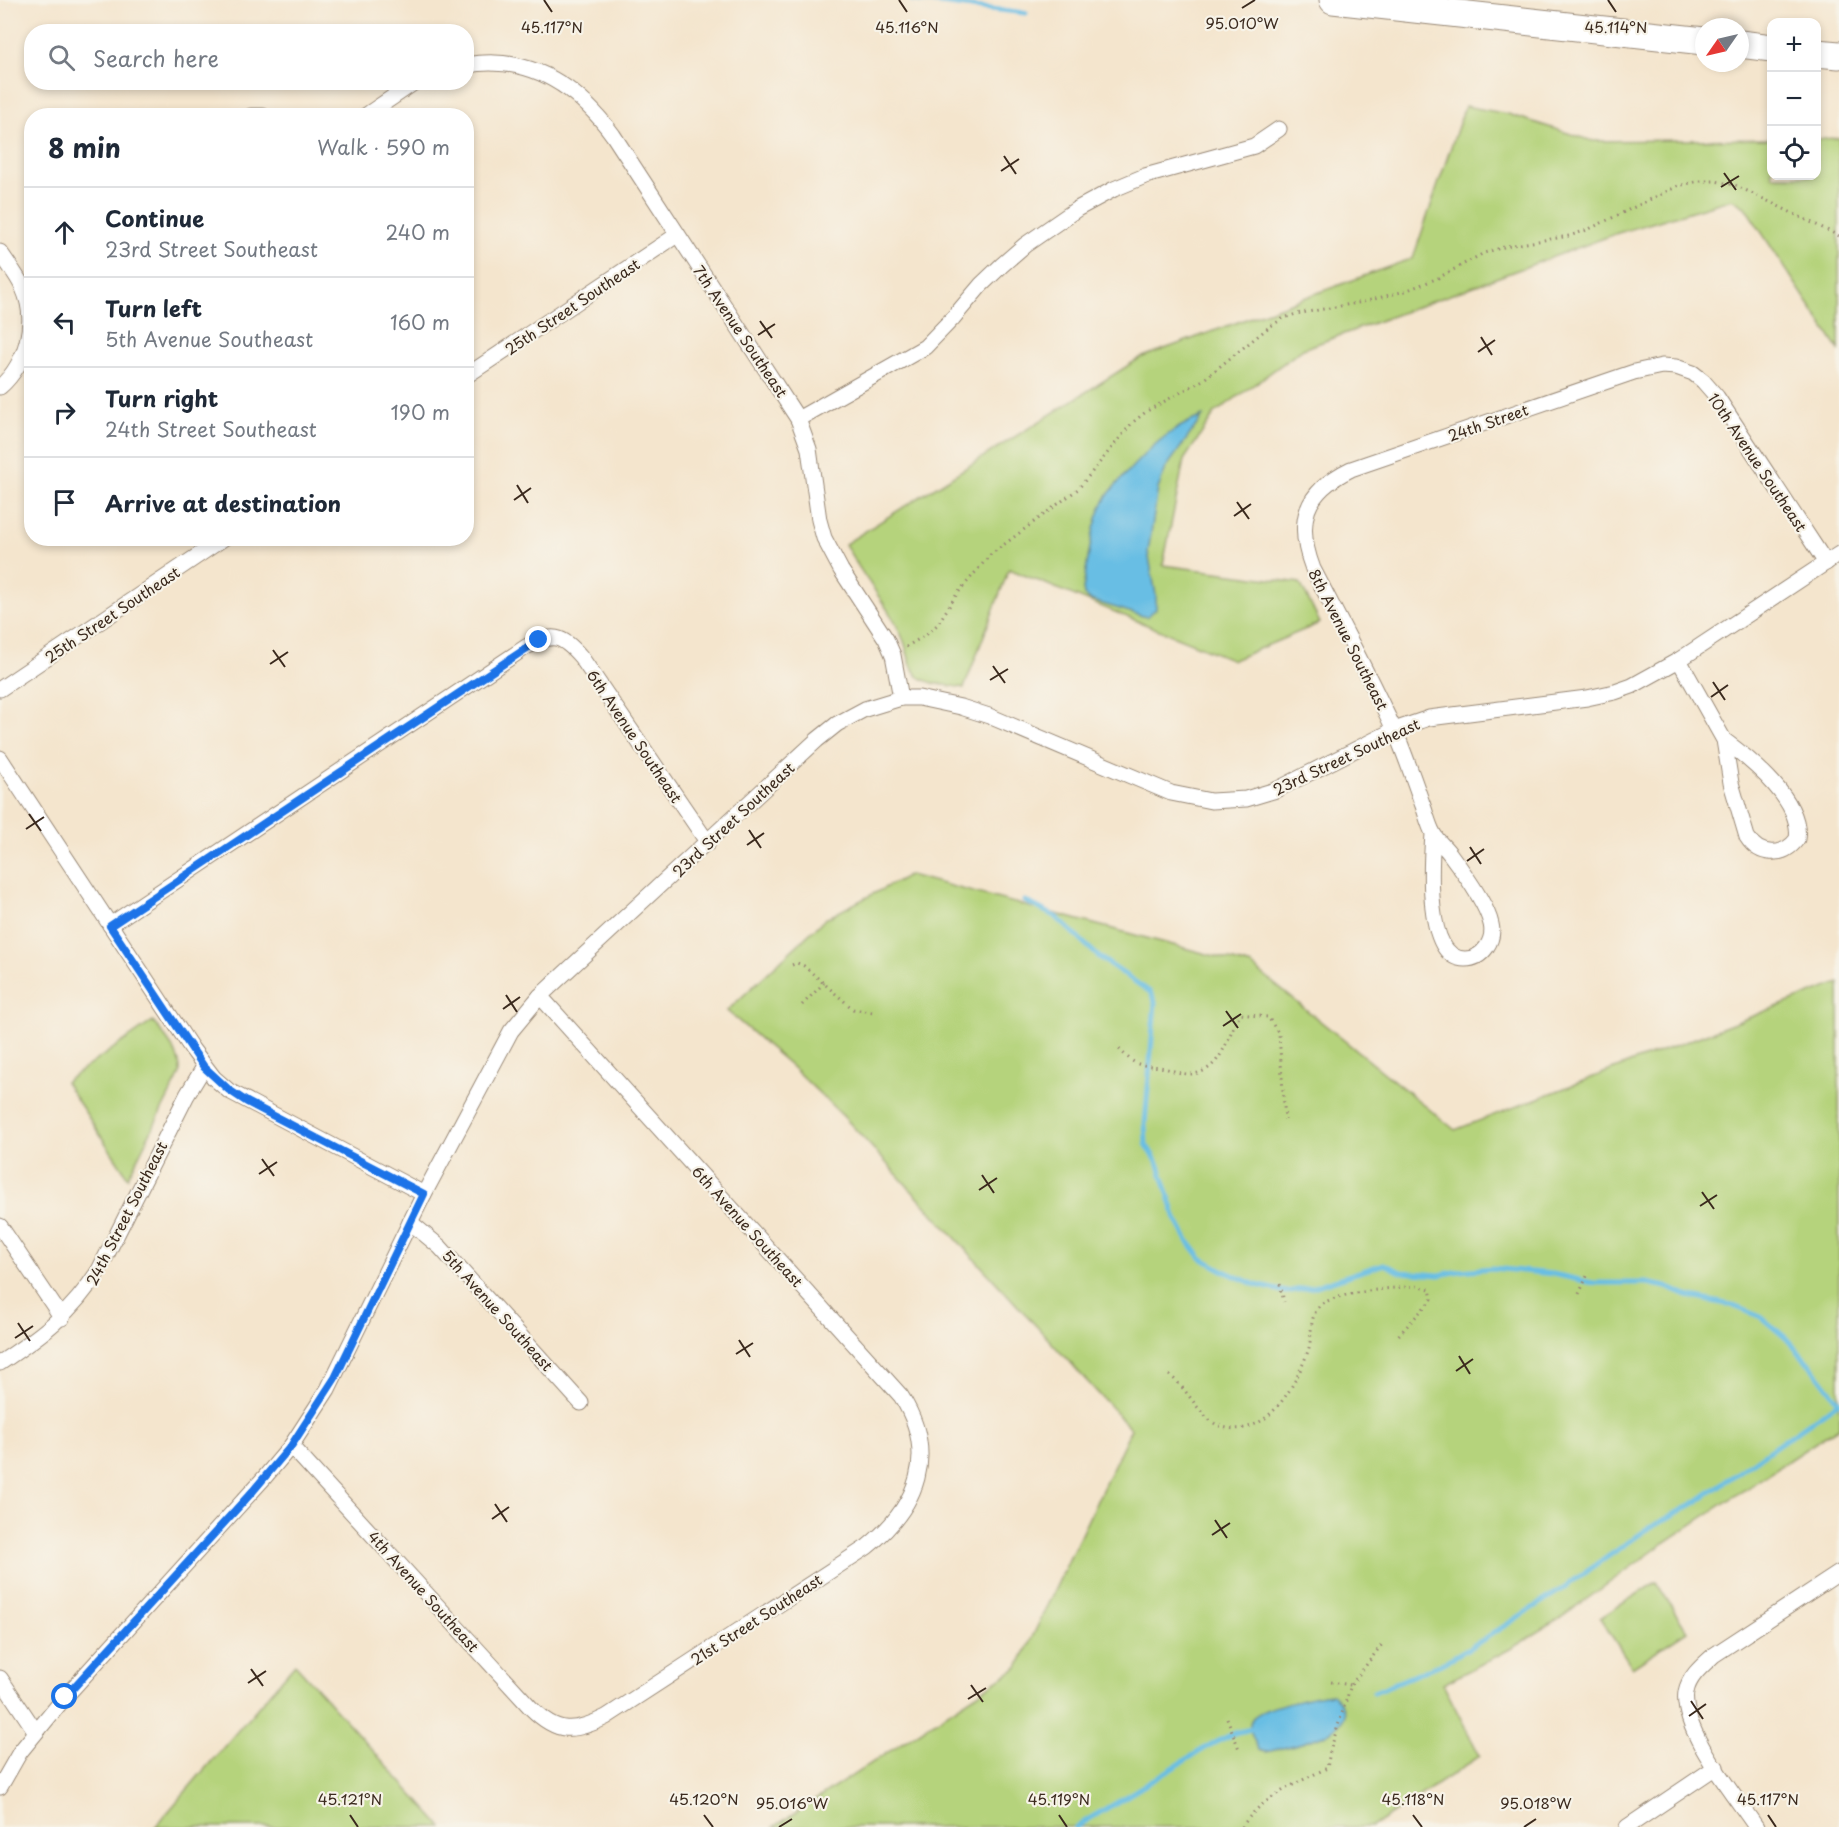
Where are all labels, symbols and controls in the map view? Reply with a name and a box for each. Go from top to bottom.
text: 95.010°W [1205,11,1279,34]
text: 45.117°N [521,15,583,38]
text: 45.116°N [875,15,939,38]
text: 45.114°N [1584,15,1648,38]
north arrow [1695,18,1749,72]
map controls [1767,18,1821,180]
button: + [1767,18,1821,72]
search box [24,24,474,90]
icon: search [45,41,78,74]
text: Search here [93,41,219,74]
button: − [1767,72,1821,126]
button: locate [1767,126,1821,180]
text: 8 min [48,128,121,167]
text: Walk · 590 m [317,132,450,162]
text: Continue [105,201,204,234]
icon: ahead [48,216,81,249]
text: 240 m [385,217,450,247]
text: 23rd Street Southeast [105,234,318,264]
street label: 25th Street Southeast [500,252,644,360]
street label: 7th Avenue Southeast [688,260,794,402]
text: Turn left [105,291,202,324]
icon: left [48,306,81,339]
text: 160 m [390,307,450,337]
text: 5th Avenue Southeast [105,324,313,354]
text: Turn right [105,381,218,414]
street label: 10th Avenue Southeast [1703,388,1813,536]
icon: right [48,396,81,429]
text: 190 m [391,397,450,427]
street label: 24th Street [1445,398,1531,446]
text: 24th Street Southeast [105,414,317,444]
icon: arrive [48,486,81,519]
text: Arrive at destination [105,486,341,519]
street label: 25th Street Southeast [40,560,184,668]
street label: 8th Avenue Southeast [1303,564,1395,714]
route end [525,626,551,652]
street label: 6th Avenue Southeast [582,665,688,807]
street label: 23rd Street Southeast [1269,712,1423,800]
street label: 23rd Street Southeast [667,756,799,882]
street label: 24th Street Southeast [80,1137,172,1289]
street label: 6th Avenue Southeast [687,1160,809,1292]
street label: 5th Avenue Southeast [437,1244,559,1376]
street label: 4th Avenue Southeast [363,1525,485,1657]
street label: 21st Street Southeast [686,1568,826,1670]
route start [51,1683,77,1709]
text: 45.121°N [318,1787,382,1810]
text: 45.120°N [669,1787,739,1810]
text: 45.119°N [1028,1787,1090,1810]
text: 45.118°N [1382,1787,1444,1810]
text: 45.117°N [1737,1787,1799,1810]
text: 95.016°W [756,1791,829,1814]
text: 95.018°W [1500,1791,1572,1814]

